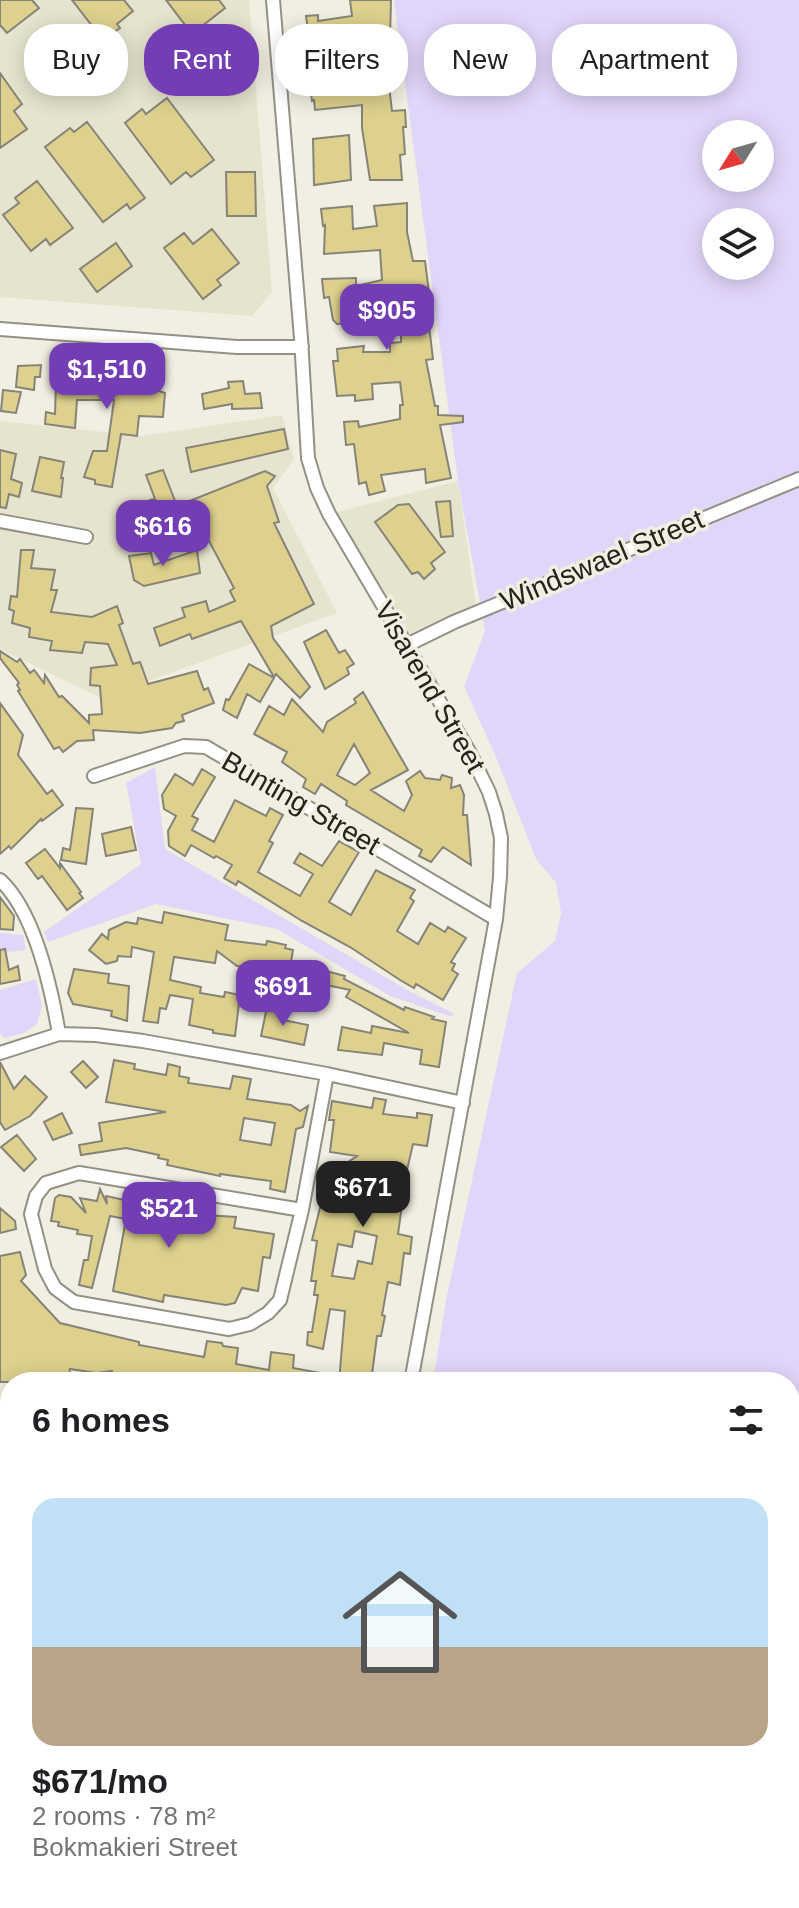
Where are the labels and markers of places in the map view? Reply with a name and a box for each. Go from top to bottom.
pin: $905 [340,284,434,352]
pin: $1,510 [42,343,172,411]
pin: $616 [116,500,210,568]
pin: $691 [236,960,330,1028]
pin: $671 [316,1161,410,1229]
pin: $521 [122,1182,216,1250]

